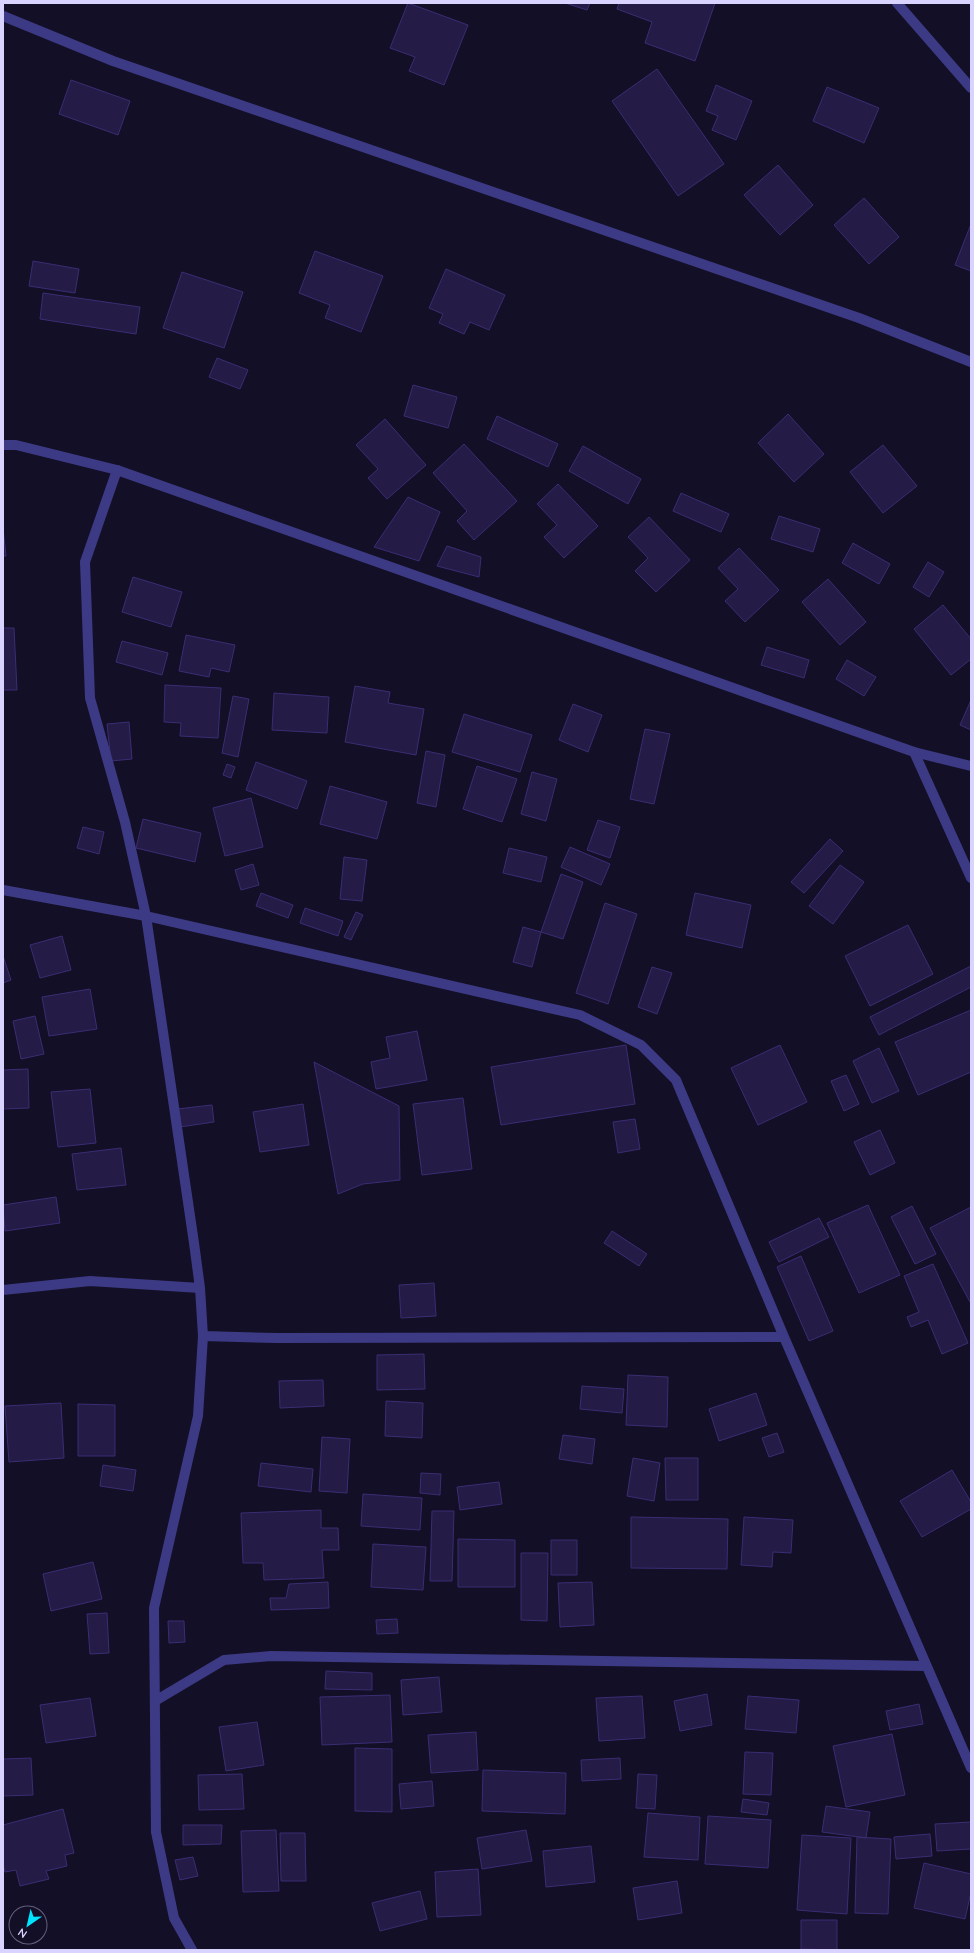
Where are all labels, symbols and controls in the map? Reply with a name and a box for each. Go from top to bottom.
north arrow [8,1905,48,1945]
text: N [15,1925,30,1941]

